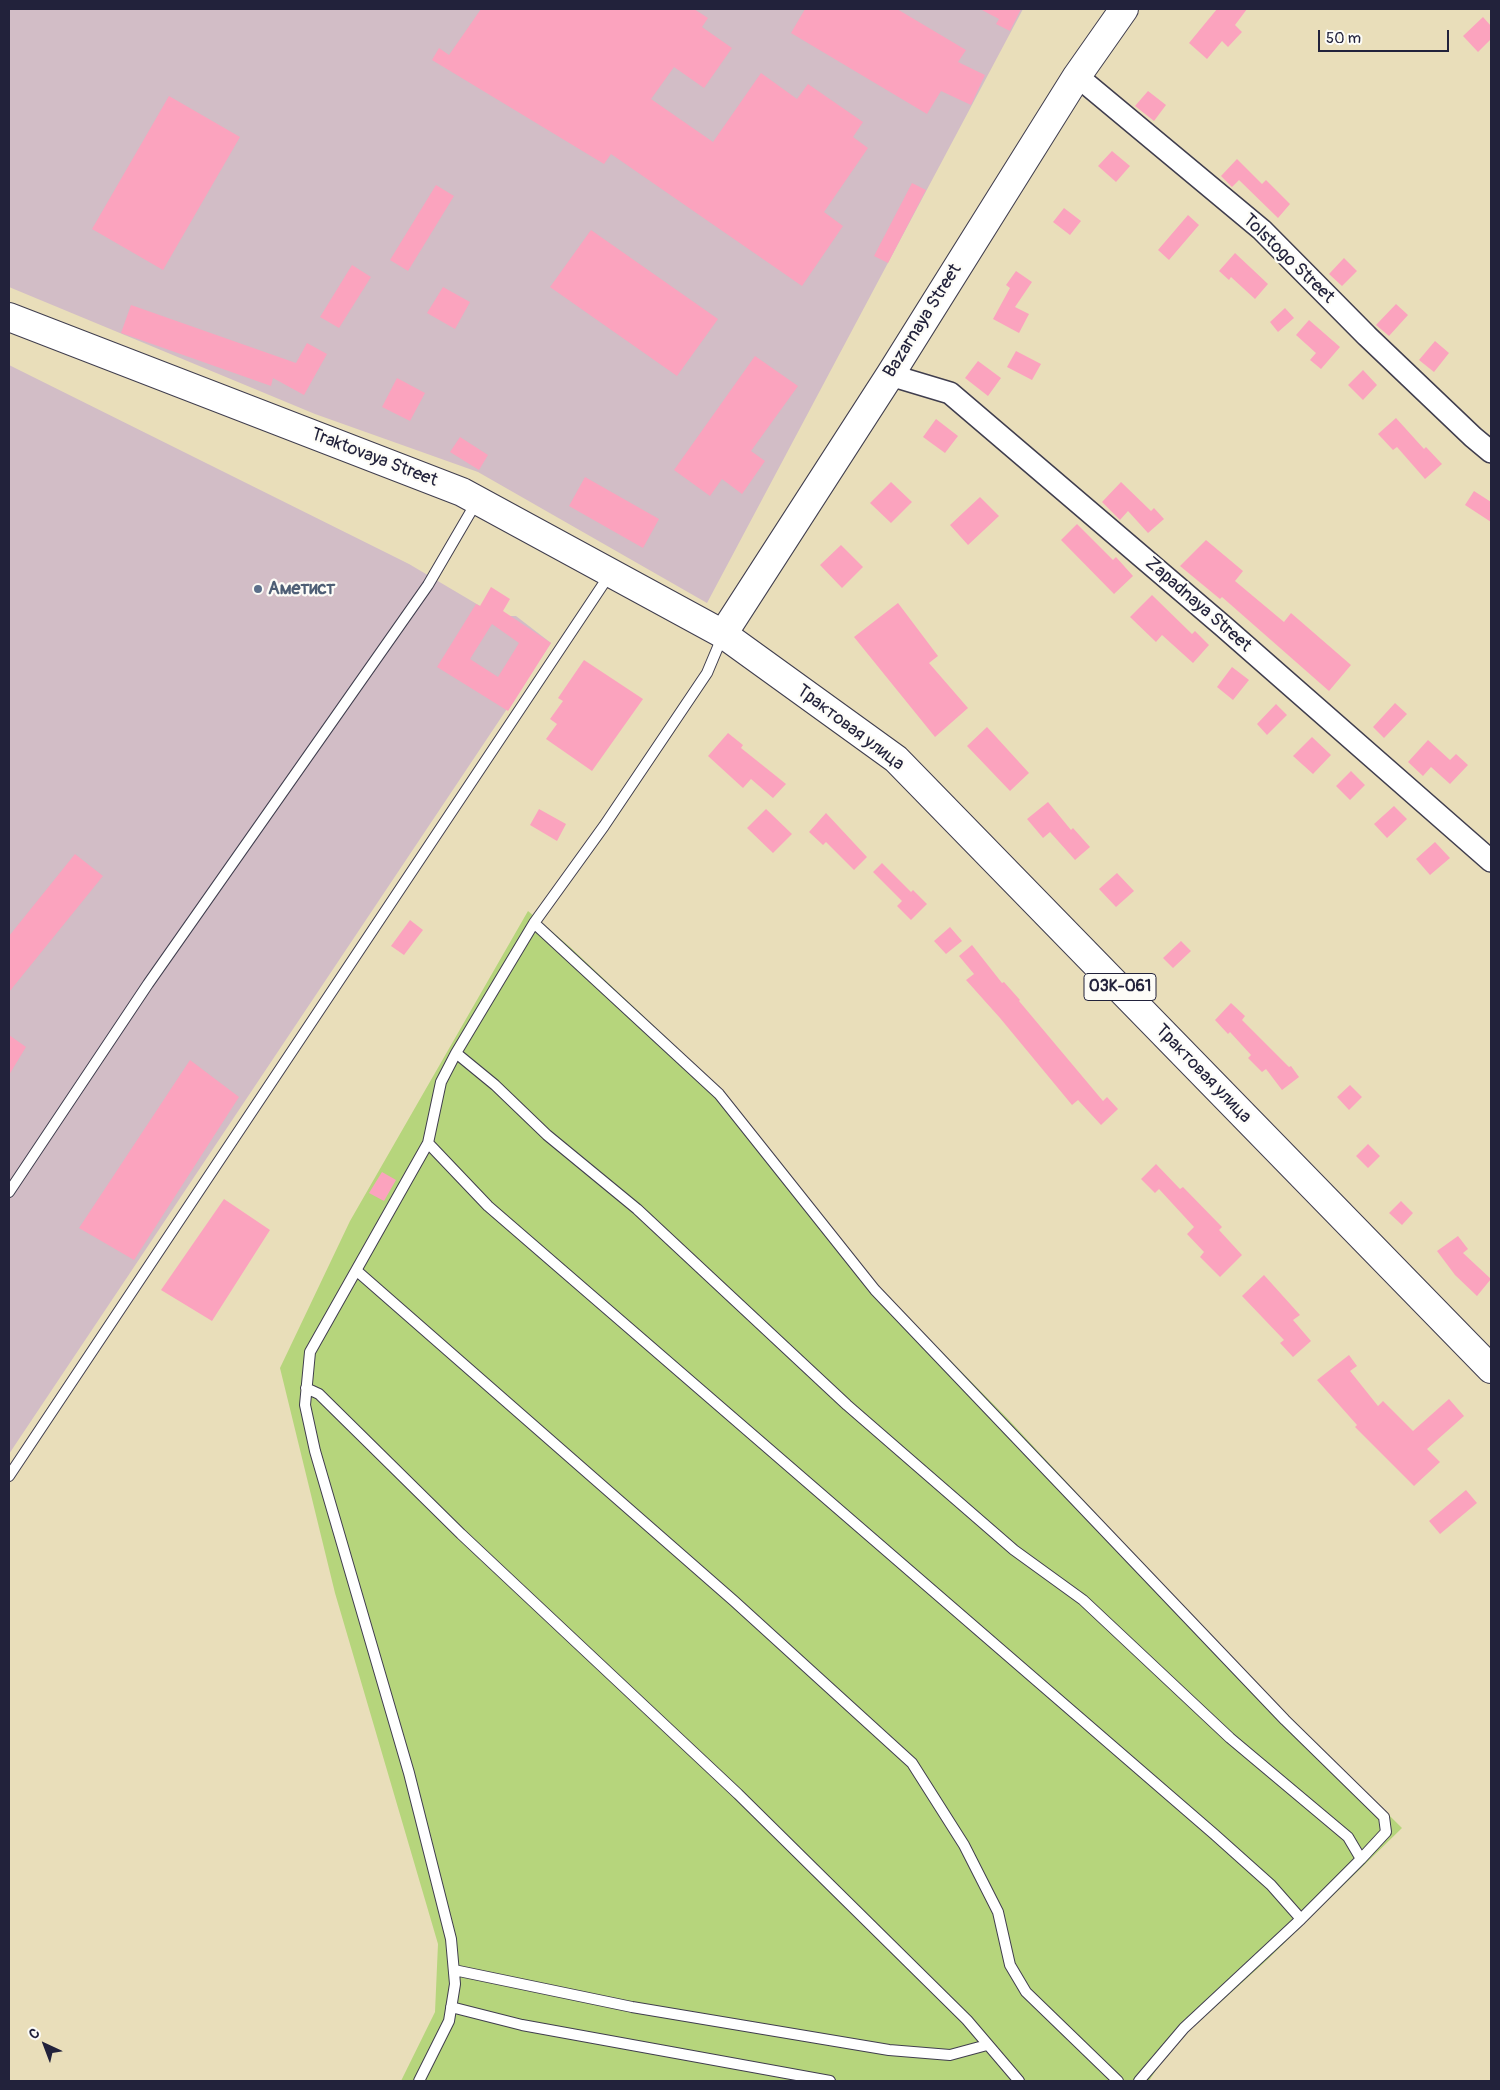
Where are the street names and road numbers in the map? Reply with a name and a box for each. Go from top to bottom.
street label: Tolstogo Street [1238,210,1338,308]
street label: Bazarnaya Street [879,260,967,382]
street label: Traktovaya Street [308,424,440,492]
street label: Zapadnaya Street [1140,553,1256,657]
street label: Трактовая улица [792,680,908,776]
road number: 03К-061 [1084,974,1156,1000]
street label: Трактовая улица [1150,1020,1256,1128]

